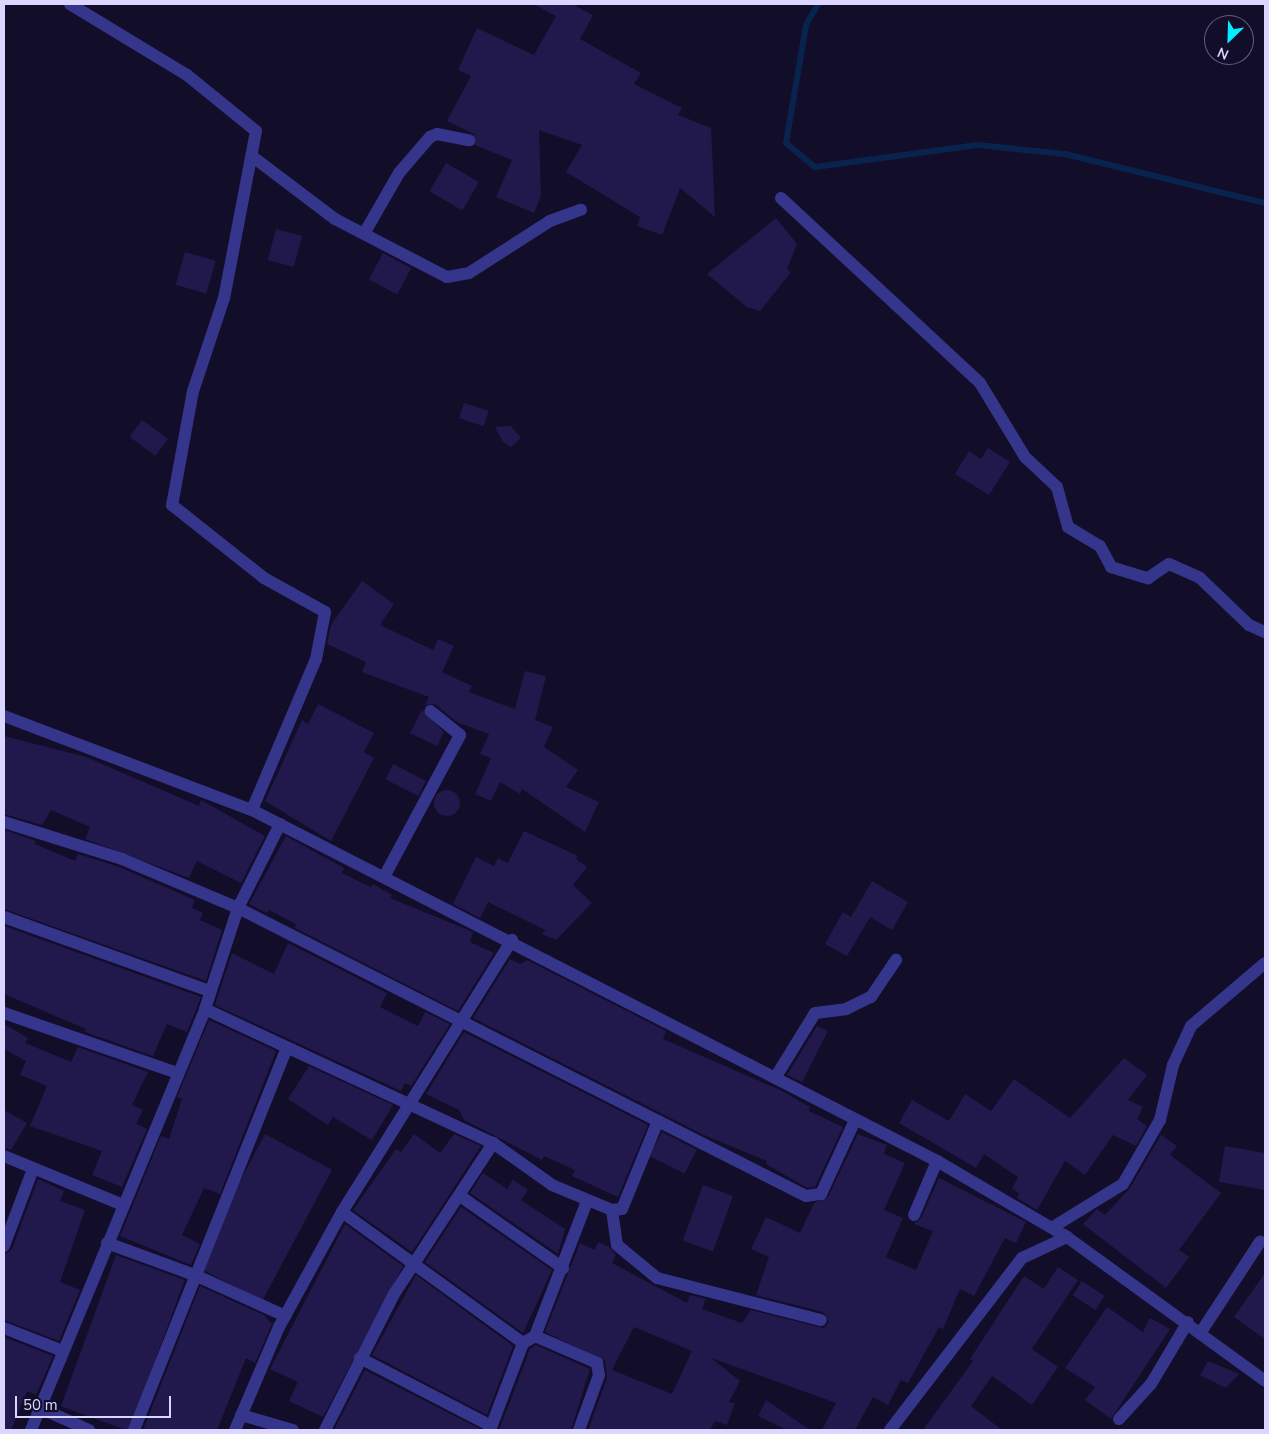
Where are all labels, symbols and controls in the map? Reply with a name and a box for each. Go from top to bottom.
north arrow [1204,15,1254,65]
text: N [1214,42,1232,64]
scale bar [18,1386,174,1418]
text: 50 m [23,1395,58,1415]

